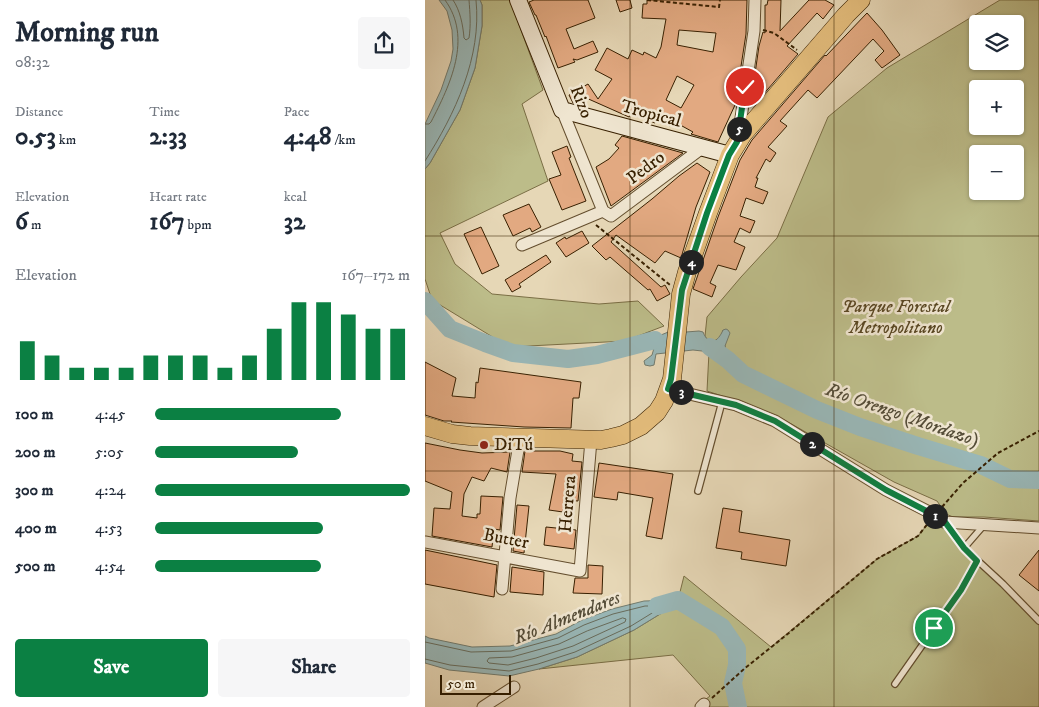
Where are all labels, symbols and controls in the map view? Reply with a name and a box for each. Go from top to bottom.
text: Morning run [15,15,159,50]
map controls [969,15,1024,200]
button: layers [969,15,1024,70]
button: share [358,17,410,69]
text: 08:32 [15,52,50,72]
pin [724,66,766,108]
icon: check [731,73,759,101]
button: + [969,80,1024,135]
street label: Rizo [565,83,598,122]
street label: Tropical [618,95,684,133]
text: Distance [15,103,63,121]
text: Time [149,103,180,121]
text: Pace [284,103,310,121]
pin: 5 [727,116,751,142]
text: 5 [736,120,743,138]
text: 0.53 [15,121,56,152]
text: 2:33 [149,121,187,152]
text: 4:48 [284,121,331,152]
text: km [56,131,76,149]
text: /km [331,131,356,149]
button: − [969,145,1024,200]
street label: Pedro [623,146,670,189]
text: Elevation [15,188,69,206]
text: Heart rate [149,188,207,206]
text: kcal [284,188,307,206]
text: 6 [15,206,28,237]
text: 167 [149,206,185,237]
text: 32 [284,206,305,237]
text: m [28,216,42,234]
text: bpm [185,216,212,234]
pin: 4 [679,250,703,274]
text: 4 [687,253,696,271]
text: Elevation [15,265,77,285]
text: 167–172 m [341,265,410,285]
park label: Parque Forestal Metropolitano [842,296,952,339]
water label: Río Orengo (Mordazo) [822,378,981,452]
pin: 3 [669,380,693,404]
text: 3 [679,383,684,401]
text: 100 m [15,404,54,424]
text: 4:45 [95,404,125,424]
pin: 2 [799,432,825,456]
place label: DiTú [494,434,533,456]
text: 2 [809,435,816,453]
marker: DiTú [478,439,490,451]
text: 200 m [15,442,56,462]
text: 5:05 [95,442,124,462]
street label: Herrera [555,474,581,534]
text: 300 m [15,480,54,500]
text: 4:24 [95,480,125,500]
pin: 1 [923,504,947,528]
text: 1 [933,507,938,525]
text: 400 m [15,518,57,538]
text: 4:53 [95,518,122,538]
street label: Butter [481,524,531,554]
text: 500 m [15,556,56,576]
text: 4:54 [95,556,125,576]
water label: Río Almendares [509,586,625,650]
pin [913,607,955,649]
icon: arrive [920,614,948,642]
button: Save [15,639,208,697]
button: Share [218,639,410,697]
scale bar [440,672,511,695]
text: 50 m [447,675,475,693]

